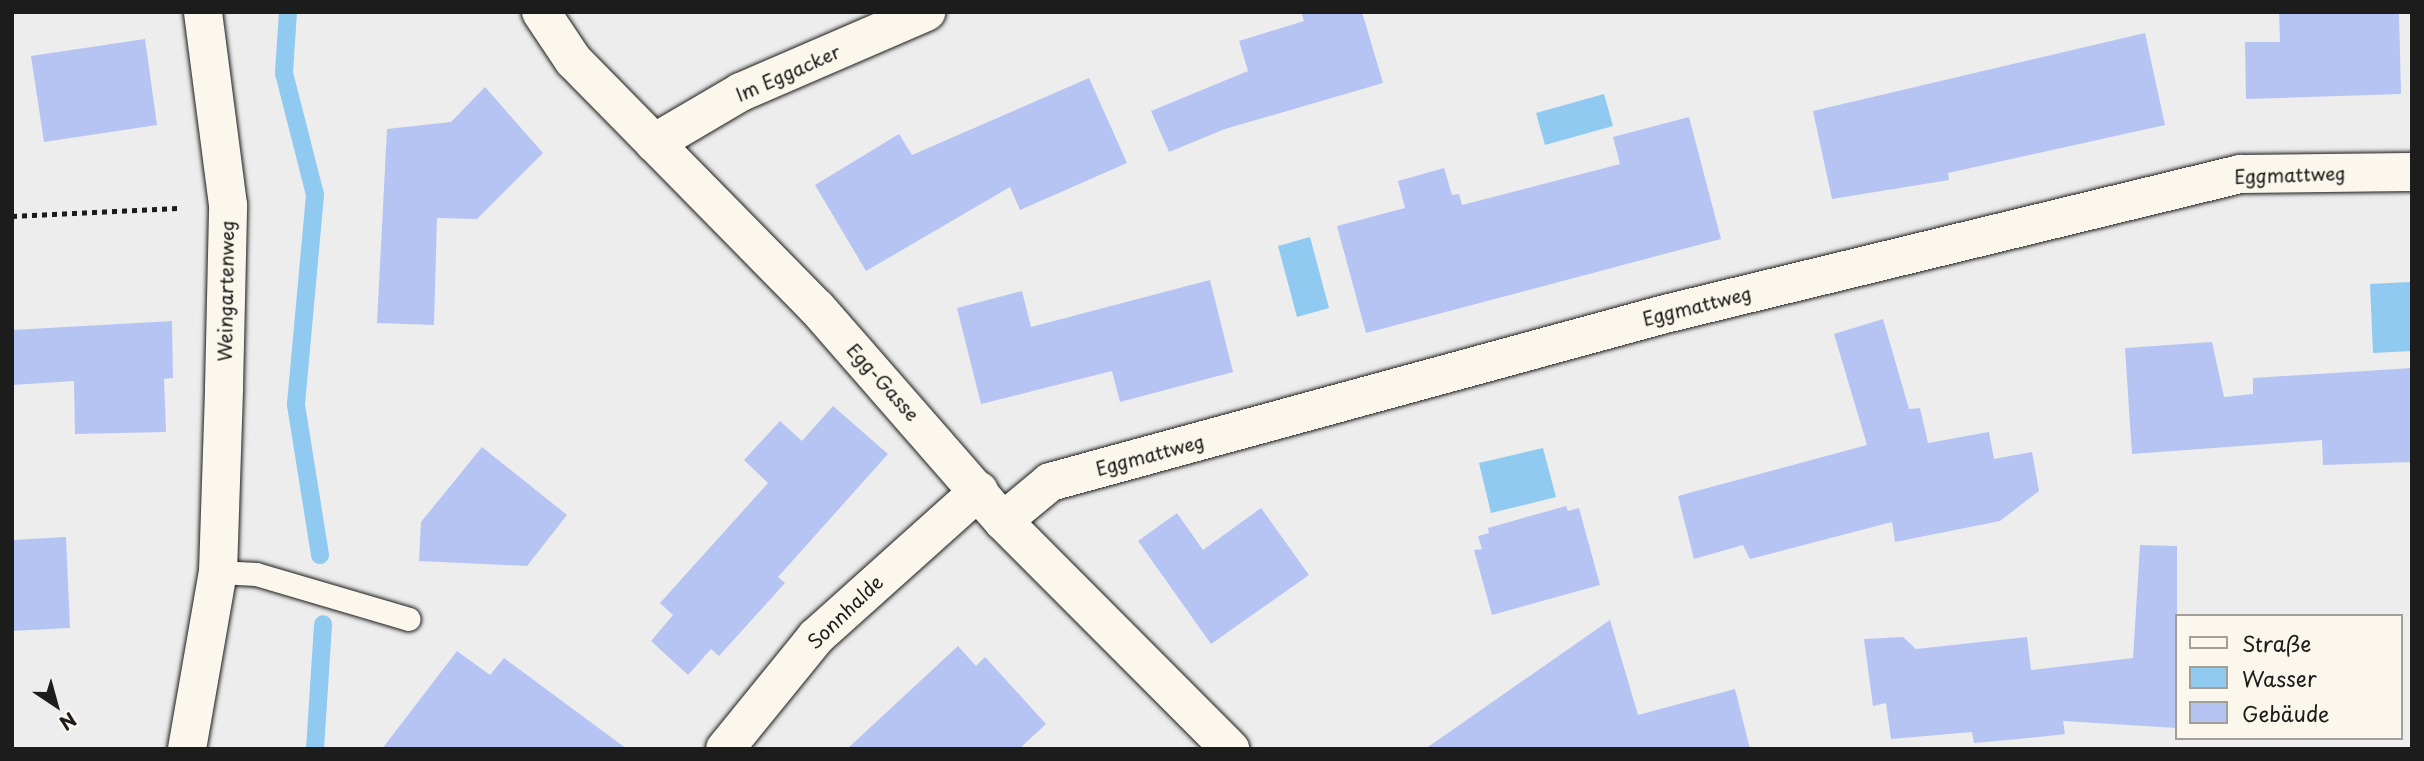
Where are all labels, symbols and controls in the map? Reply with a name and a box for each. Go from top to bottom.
street label: Im Eggacker [732,40,844,106]
street label: Eggmattweg [2234,162,2346,188]
street label: Weingartenweg [213,220,239,362]
street label: Eggmattweg [1640,281,1754,331]
street label: Egg-Gasse [842,338,924,426]
street label: Eggmattweg [1093,430,1207,480]
street label: Sonnhalde [803,570,887,654]
legend [2176,614,2403,740]
text: Straße [2242,627,2311,659]
text: Wasser [2242,662,2317,694]
north arrow [21,670,91,740]
text: Gebäude [2242,697,2329,729]
text: N [54,706,83,738]

